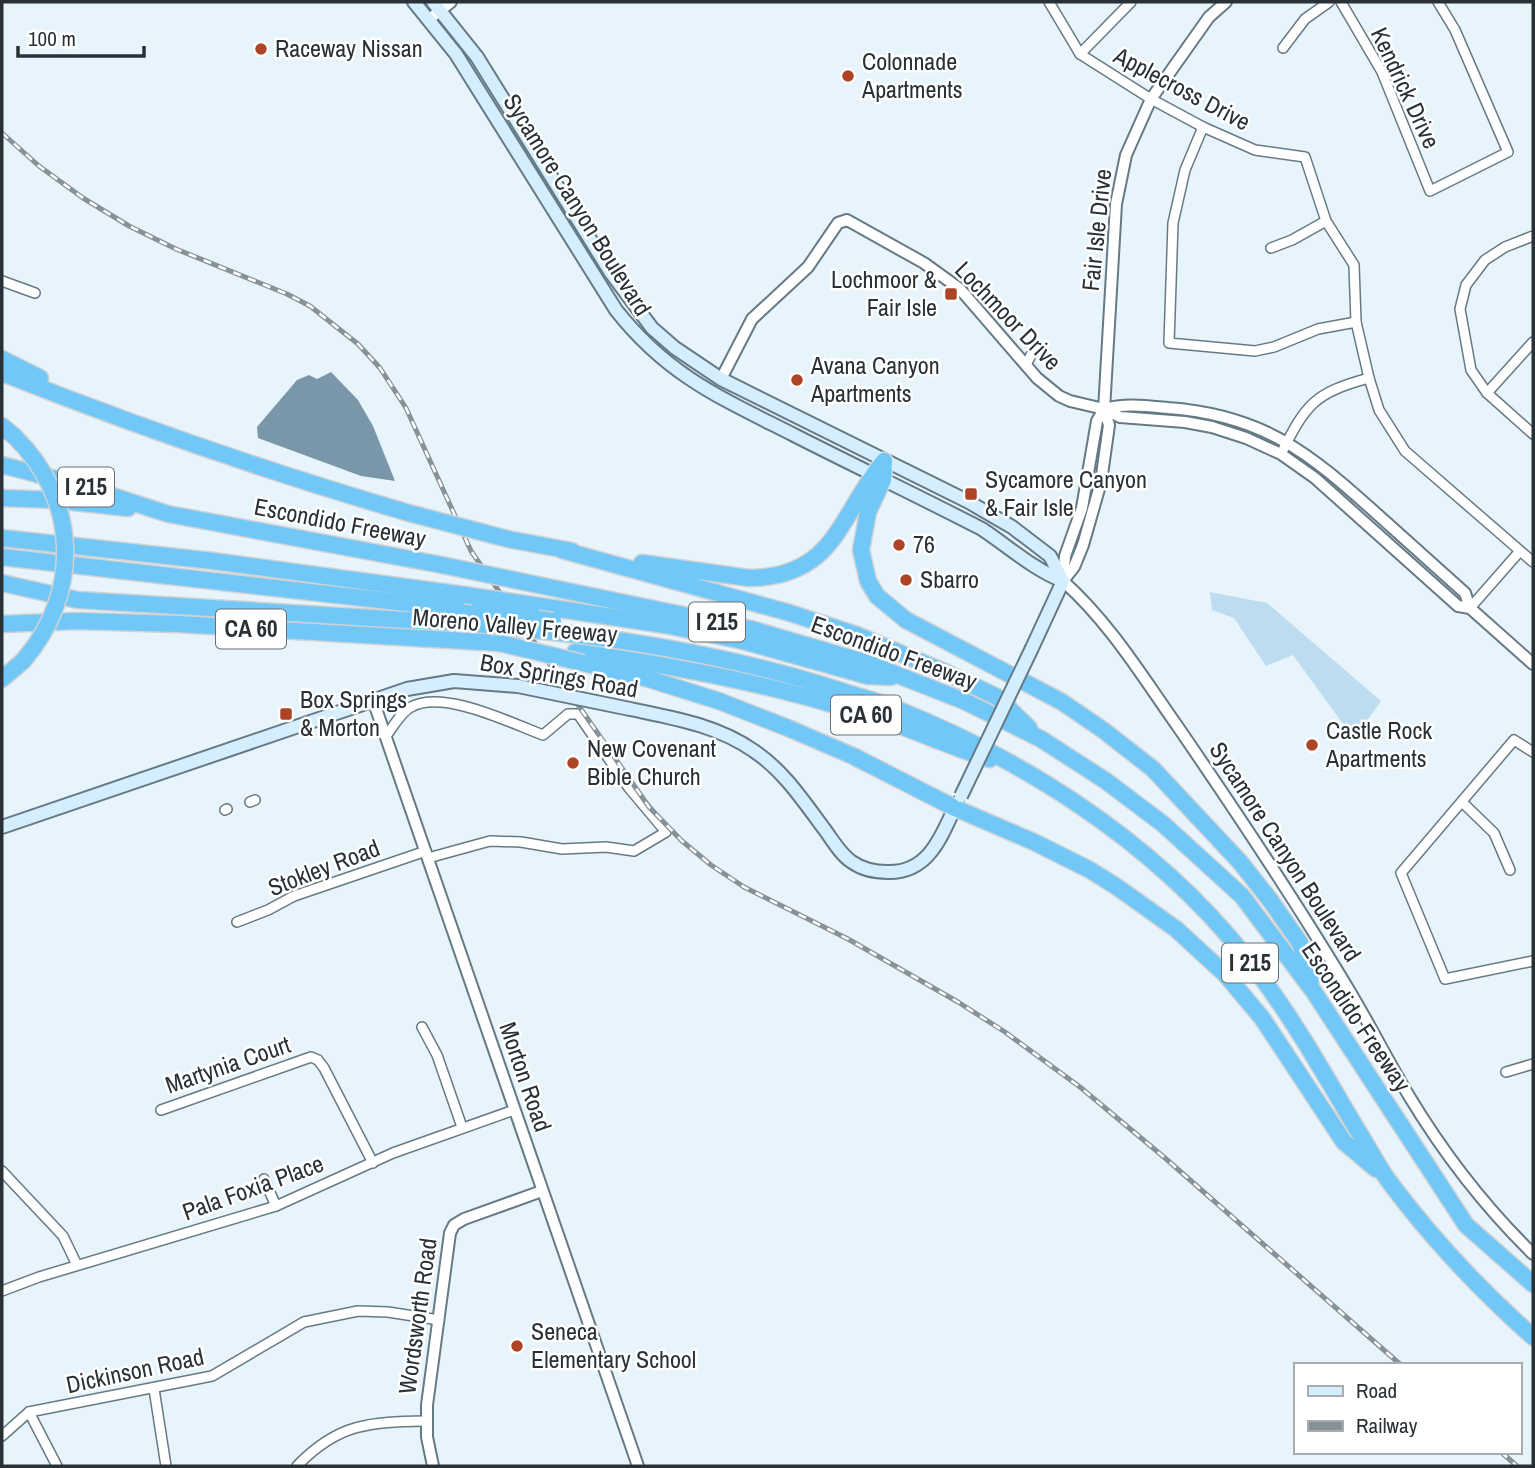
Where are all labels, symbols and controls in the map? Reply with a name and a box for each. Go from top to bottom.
scale bar [18,14,144,58]
street label: Kendrick Drive [1364,22,1448,153]
text: 100 m [28,24,76,53]
place label: Raceway Nissan [275,32,423,64]
street label: Applecross Drive [1108,38,1256,137]
marker: Raceway Nissan [253,41,269,57]
place label: Colonnade Apartments [861,45,963,105]
marker: Colonnade Apartments [840,68,856,84]
street label: Sycamore Canyon Boulevard [496,87,659,321]
street label: Fair Isle Drive [1074,167,1118,293]
street label: Lochmoor Drive [949,254,1069,377]
place label: Lochmoor & Fair Isle [831,263,937,323]
marker: Lochmoor & Fair Isle [943,286,959,302]
place label: Avana Canyon Apartments [810,349,940,409]
marker: Avana Canyon Apartments [789,372,805,388]
place label: Sycamore Canyon & Fair Isle [985,463,1147,523]
road number: I 215 [58,467,114,506]
marker: Sycamore Canyon & Fair Isle [963,486,979,502]
street label: Escondido Freeway [252,490,429,554]
place label: 76 [913,528,935,560]
marker: 76 [891,537,907,553]
place label: Sbarro [920,563,979,595]
marker: Sbarro [898,572,914,588]
street label: Moreno Valley Freeway [411,600,619,650]
road number: I 215 [689,602,745,642]
street label: Escondido Freeway [807,607,982,697]
road number: CA 60 [216,610,286,649]
street label: Box Springs Road [478,645,641,705]
place label: Box Springs & Morton [300,683,407,743]
road number: CA 60 [831,695,901,734]
marker: Box Springs & Morton [278,706,294,722]
place label: Castle Rock Apartments [1325,714,1432,774]
place label: New Covenant Bible Church [587,732,717,792]
street label: Sycamore Canyon Boulevard [1203,735,1369,968]
marker: Castle Rock Apartments [1304,737,1320,753]
marker: New Covenant Bible Church [565,755,581,771]
street label: Stokley Road [263,831,384,903]
street label: Escondido Freeway [1295,935,1419,1098]
road number: I 215 [1222,944,1278,982]
street label: Morton Road [492,1018,560,1136]
street label: Martynia Court [161,1028,295,1100]
street label: Pala Foxia Place [178,1147,328,1227]
street label: Wordsworth Road [390,1236,444,1396]
place label: Seneca Elementary School [531,1315,696,1375]
marker: Seneca Elementary School [509,1338,525,1354]
street label: Dickinson Road [63,1340,207,1400]
legend [1294,1363,1521,1454]
text: Road [1356,1376,1397,1405]
text: Railway [1356,1411,1418,1440]

